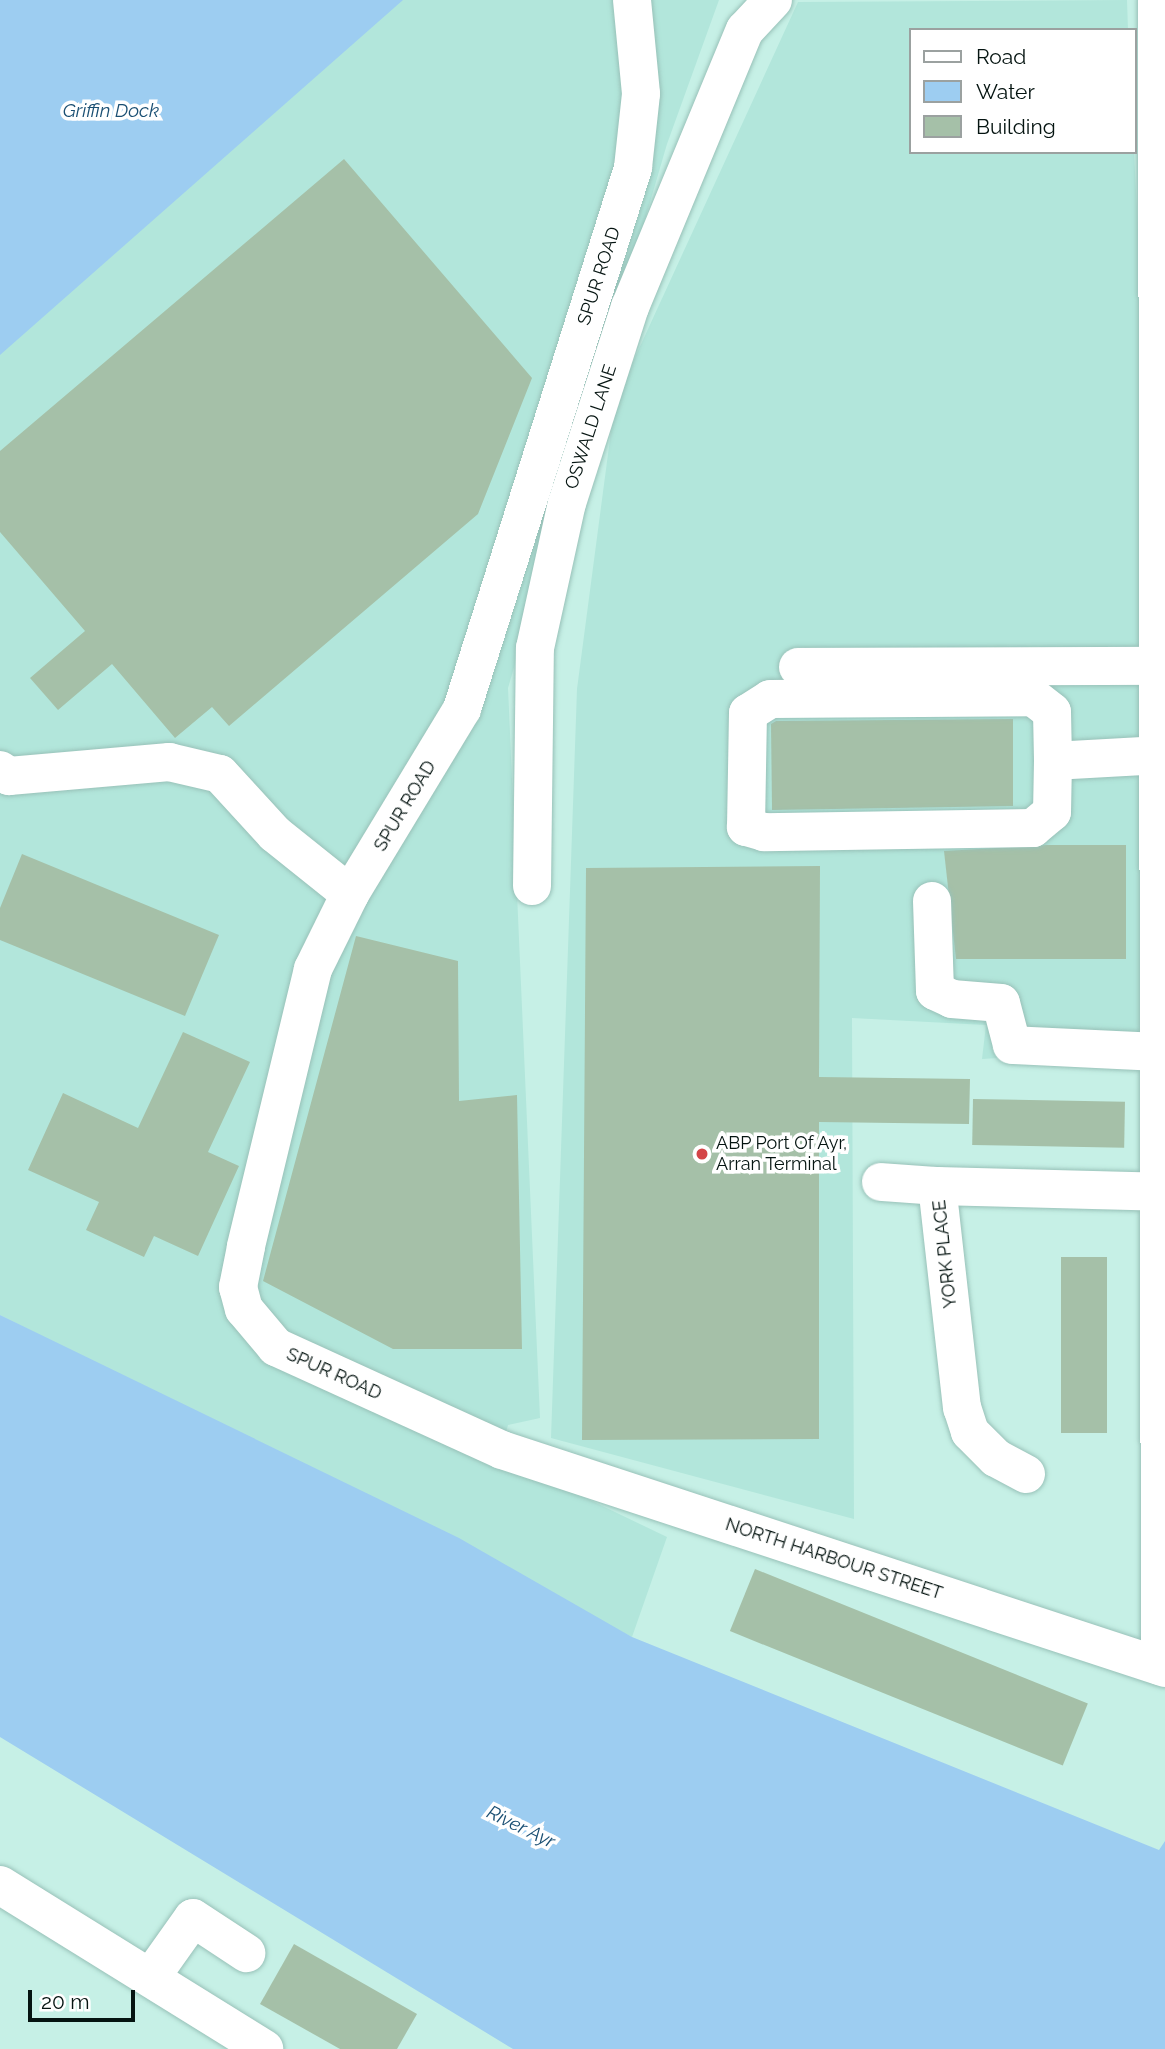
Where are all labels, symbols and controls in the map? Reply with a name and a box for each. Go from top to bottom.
legend [909,28,1137,154]
text: Road [976,44,1026,69]
text: Water [976,79,1035,104]
water label: Griffin Dock [63,100,159,122]
text: Building [976,114,1056,139]
street label: SPUR ROAD [573,224,625,328]
street label: OSWALD LANE [561,362,621,492]
street label: SPUR ROAD [370,757,440,855]
place label: ABP Port Of Ayr, Arran Terminal [716,1133,849,1176]
marker: ABP Port Of Ayr, Arran Terminal [694,1146,710,1162]
street label: YORK PLACE [929,1199,961,1309]
street label: SPUR ROAD [283,1343,385,1405]
street label: NORTH HARBOUR STREET [723,1514,945,1604]
water label: River Ayr [483,1801,559,1853]
scale bar [32,1976,138,2020]
text: 20 m [41,1989,89,2014]

